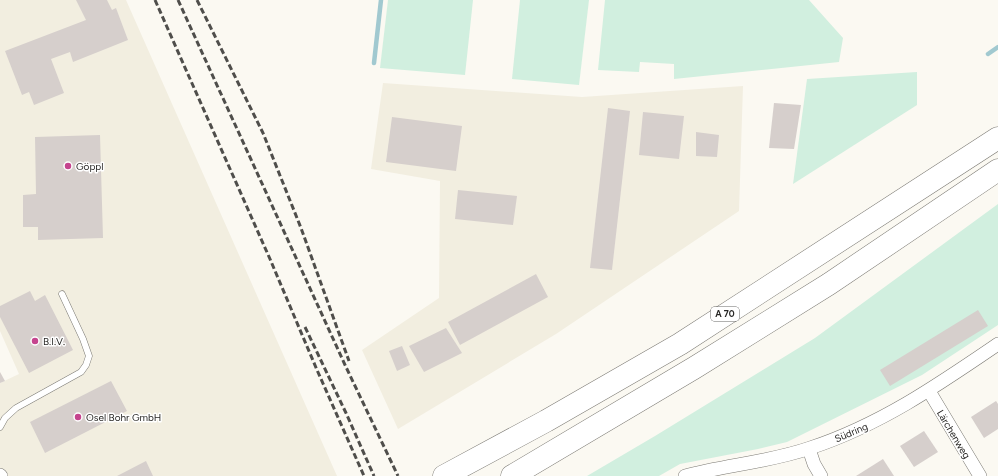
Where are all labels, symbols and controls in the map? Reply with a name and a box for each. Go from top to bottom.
place label: Göppl [76,160,103,173]
marker: Göppl [63,161,73,171]
road number: A 70 [711,307,739,321]
place label: B.I.V. [43,335,65,348]
marker: B.I.V. [30,336,40,346]
street label: Lärchenweg [934,407,973,461]
place label: Osel Bohr GmbH [86,411,161,424]
marker: Osel Bohr GmbH [73,412,83,422]
street label: Südring [833,420,870,445]

